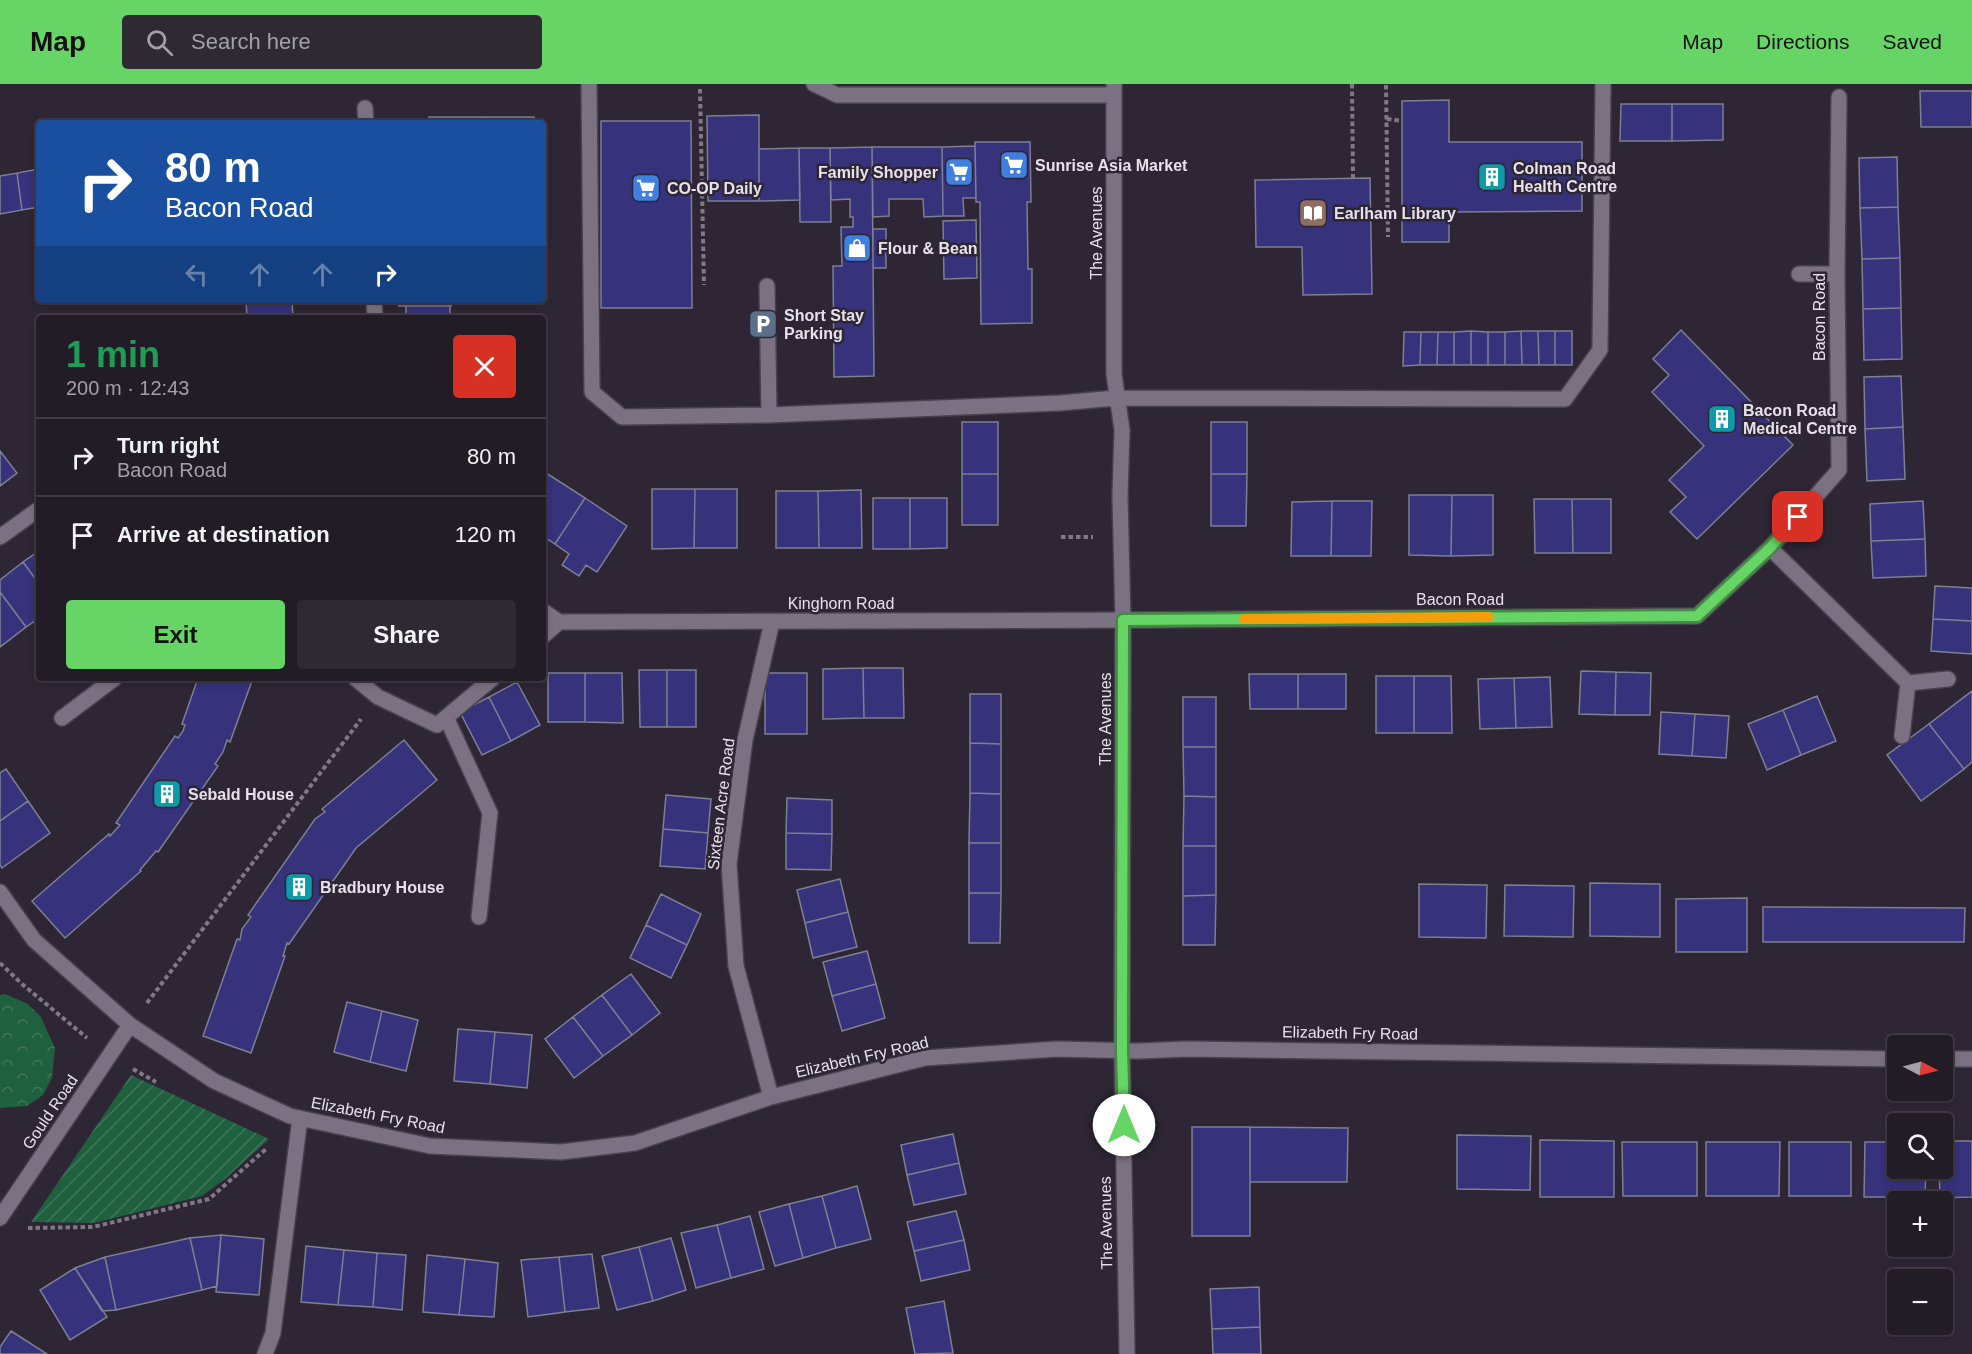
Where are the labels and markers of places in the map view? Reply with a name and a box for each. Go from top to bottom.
supermarket icon: Sunrise Asia Market [998,149,1030,181]
supermarket icon: Family Shopper [943,156,975,188]
place label: Sunrise Asia Market [1035,157,1188,174]
place label: Colman Road Health Centre [1513,160,1617,195]
building icon: Colman Road Health Centre [1476,161,1508,193]
place label: Family Shopper [818,164,938,181]
supermarket icon: CO-OP Daily [630,172,662,204]
place label: CO-OP Daily [667,180,762,197]
library icon: Earlham Library [1297,197,1329,229]
place label: Earlham Library [1334,205,1456,222]
shop icon: Flour & Bean [841,232,873,264]
place label: Flour & Bean [878,240,978,257]
place label: Short Stay Parking [784,307,864,342]
parking icon: Short Stay Parking [747,308,779,340]
place label: Bacon Road Medical Centre [1743,402,1857,437]
building icon: Bacon Road Medical Centre [1706,403,1738,435]
pin [1772,491,1823,542]
building icon: Sebald House [151,778,183,810]
place label: Sebald House [188,786,294,803]
building icon: Bradbury House [283,871,315,903]
place label: Bradbury House [320,879,445,896]

